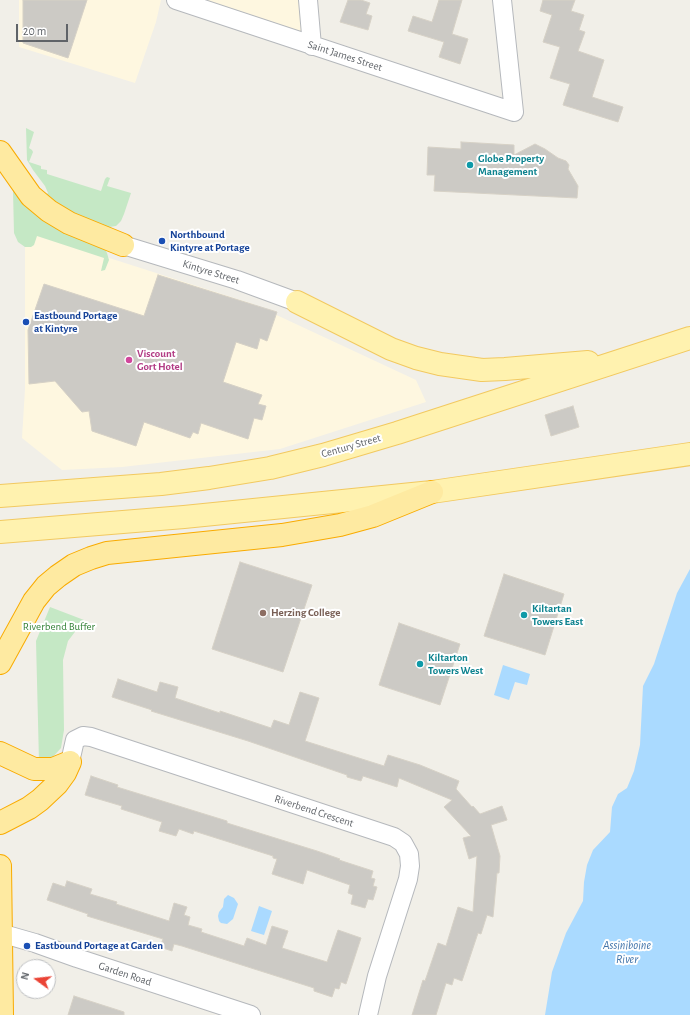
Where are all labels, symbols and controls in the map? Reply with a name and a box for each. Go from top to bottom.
scale bar [18,16,70,42]
text: 20 m [23,25,46,37]
street label: Saint James Street [306,38,384,74]
place label: Globe Property Management [478,152,544,178]
marker: Globe Property Management [465,160,475,170]
place label: Northbound Kintyre at Portage [170,228,250,254]
marker: Northbound Kintyre at Portage [157,236,167,246]
street label: Kintyre Street [181,257,241,287]
place label: Eastbound Portage at Kintyre [34,309,117,335]
marker: Eastbound Portage at Kintyre [21,317,31,327]
place label: Viscount Gort Hotel [137,347,183,373]
marker: Viscount Gort Hotel [124,355,134,365]
street label: Century Street [320,431,382,461]
place label: Kiltartan Towers East [532,602,583,628]
place label: Herzing College [271,606,340,620]
marker: Herzing College [258,608,268,618]
marker: Kiltartan Towers East [519,610,529,620]
park label: Riverbend Buffer [23,620,95,634]
place label: Kiltarton Towers West [428,651,483,677]
marker: Kiltarton Towers West [415,659,425,669]
street label: Riverbend Crescent [273,792,355,830]
water label: Assiniboine River [603,938,651,966]
place label: Eastbound Portage at Garden [35,939,163,953]
marker: Eastbound Portage at Garden [22,941,32,951]
north arrow [16,959,56,999]
street label: Garden Road [97,959,153,989]
text: N [19,971,31,981]

